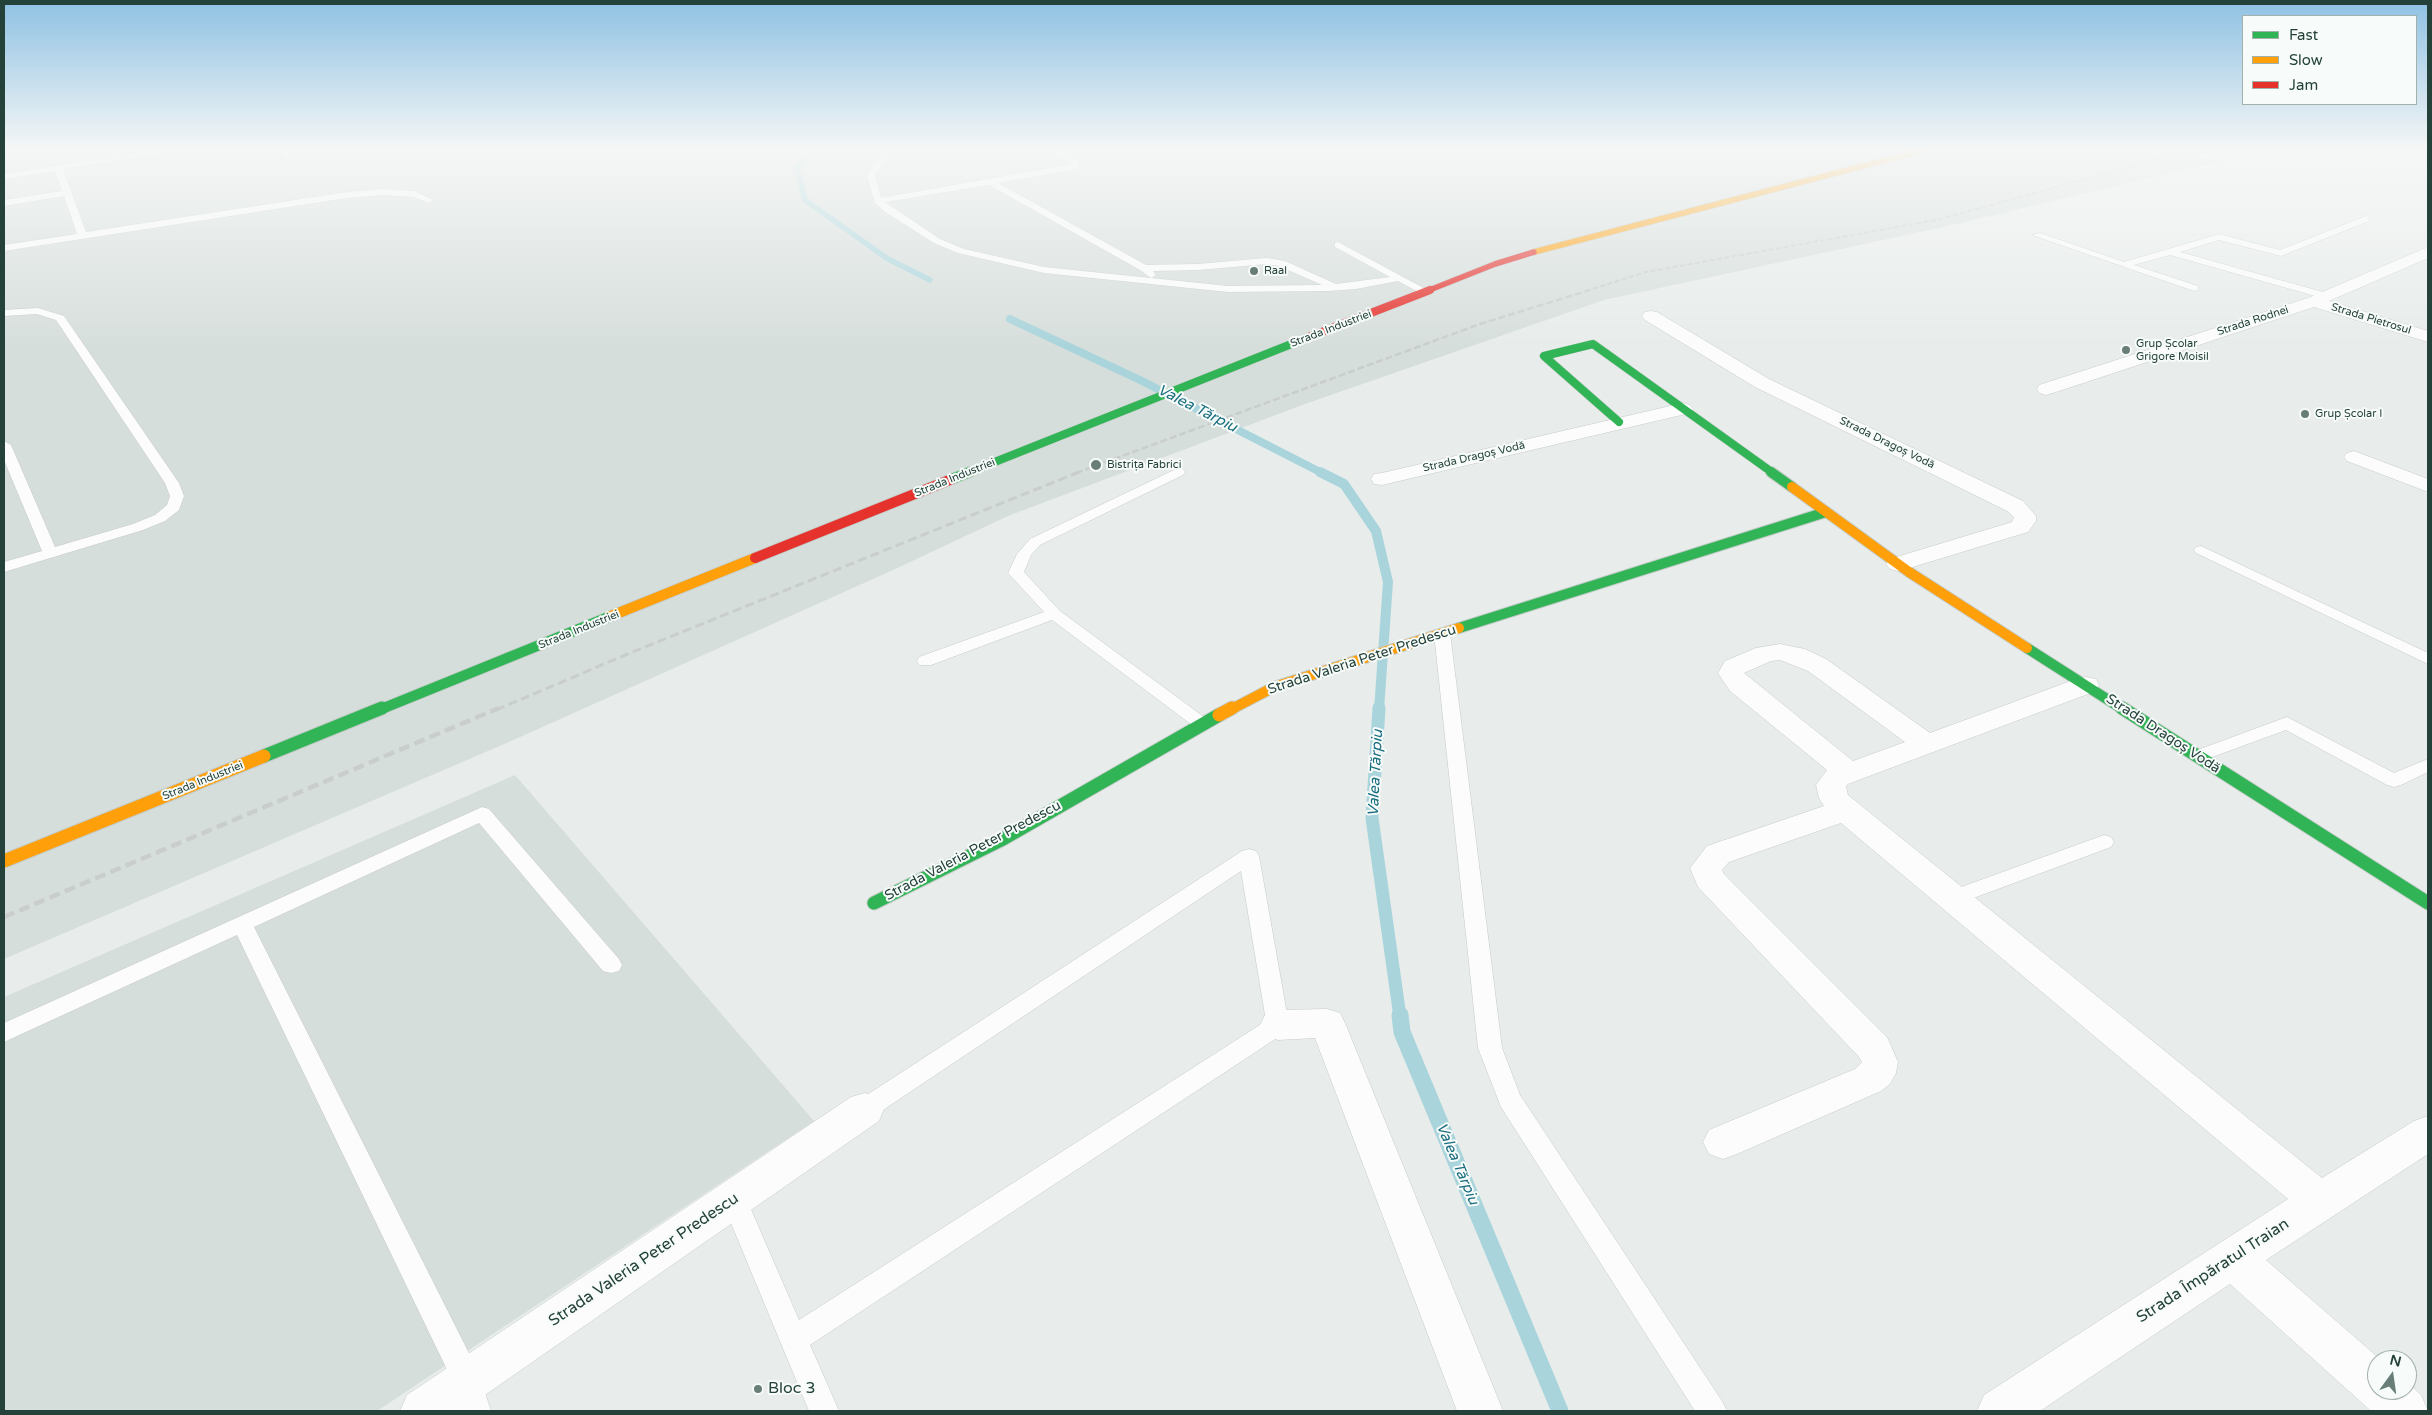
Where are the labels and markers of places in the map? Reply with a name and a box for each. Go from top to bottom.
place label: Raal [1264,264,1287,278]
marker: Raal [1248,265,1260,277]
place label: Grup Școlar Grigore Moisil [2136,337,2209,363]
marker: Grup Școlar Grigore Moisil [2120,344,2132,356]
place label: Grup Școlar I [2315,407,2382,421]
marker: Grup Școlar I [2299,408,2311,420]
marker: Bistrița Fabrici [1089,458,1103,472]
place label: Bistrița Fabrici [1107,458,1181,472]
place label: Bloc 3 [768,1379,815,1399]
marker: Bloc 3 [752,1383,764,1395]

